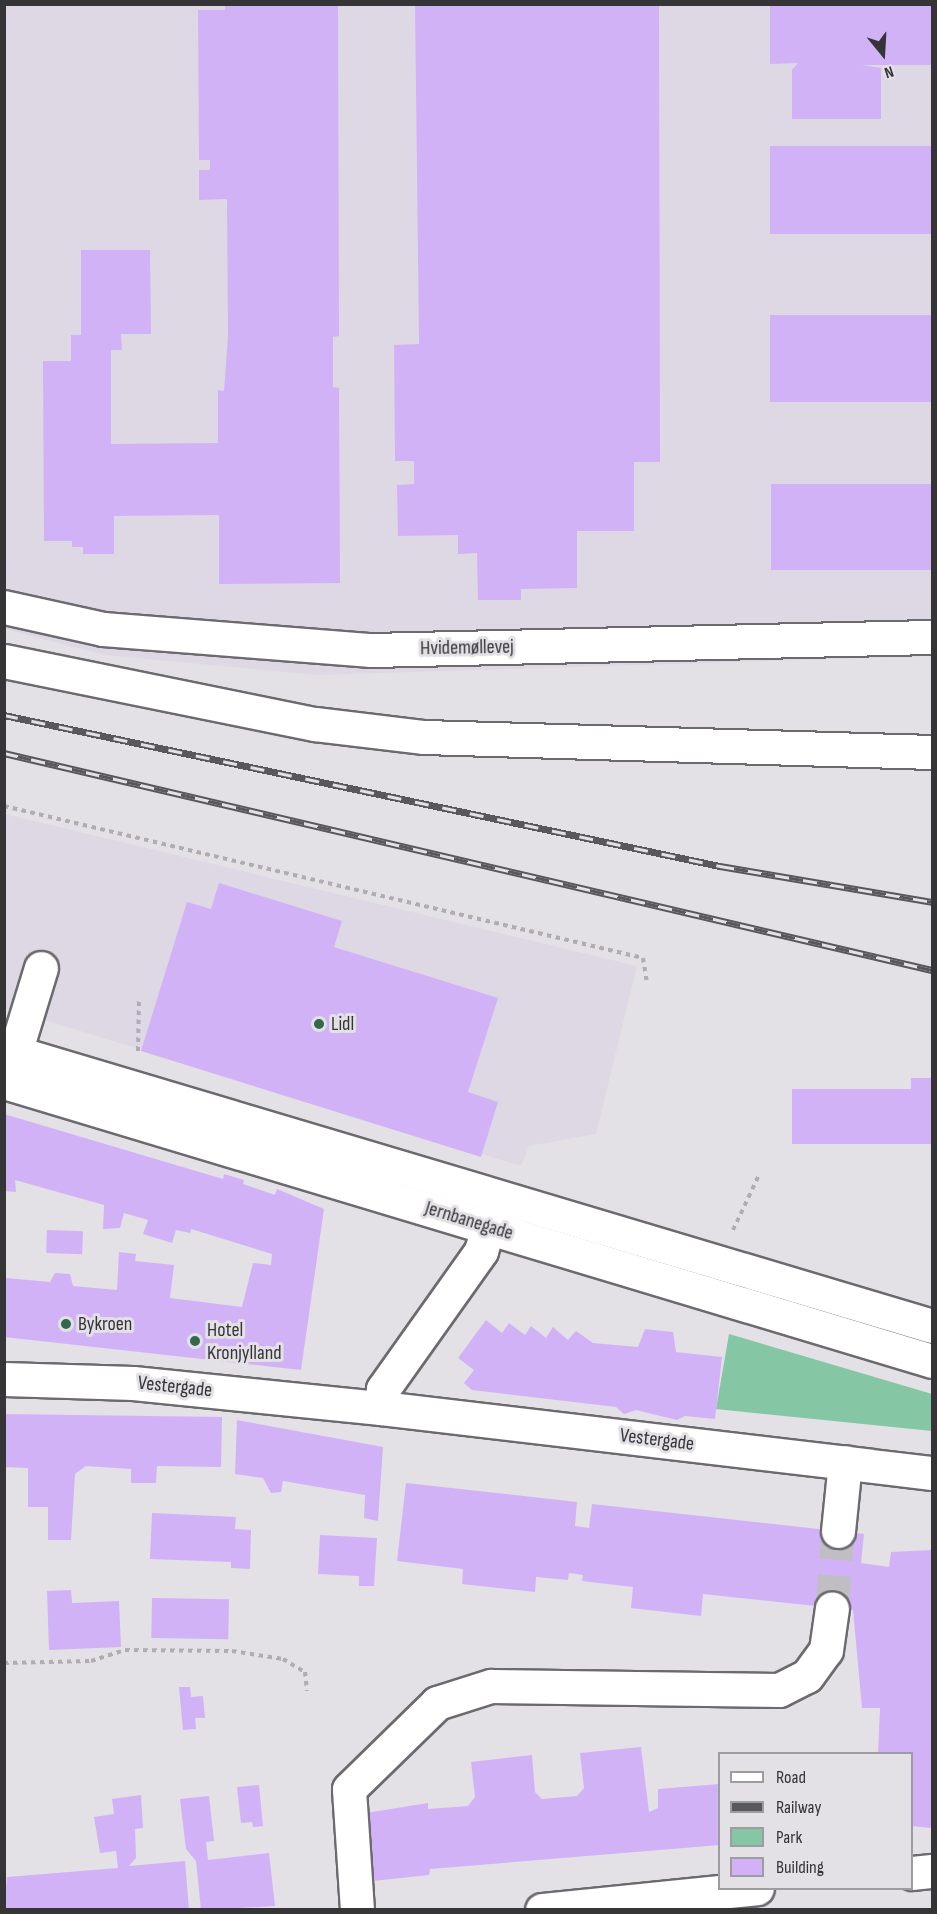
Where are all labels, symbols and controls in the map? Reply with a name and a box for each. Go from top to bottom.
north arrow [853,24,913,84]
text: N [882,61,896,82]
street label: Hvidemøllevej [420,635,514,661]
place label: Lidl [331,1012,354,1036]
marker: Lidl [312,1017,326,1031]
street label: Jernbanegade [422,1196,516,1246]
place label: Bykroen [78,1312,132,1336]
marker: Bykroen [59,1317,73,1331]
place label: Hotel Kronjylland [207,1318,282,1365]
marker: Hotel Kronjylland [188,1334,202,1348]
street label: Vestergade [137,1371,213,1403]
street label: Vestergade [619,1424,695,1456]
legend [718,1752,913,1890]
text: Road [776,1767,806,1788]
text: Railway [776,1797,821,1818]
text: Park [776,1827,802,1848]
text: Building [776,1857,824,1878]

